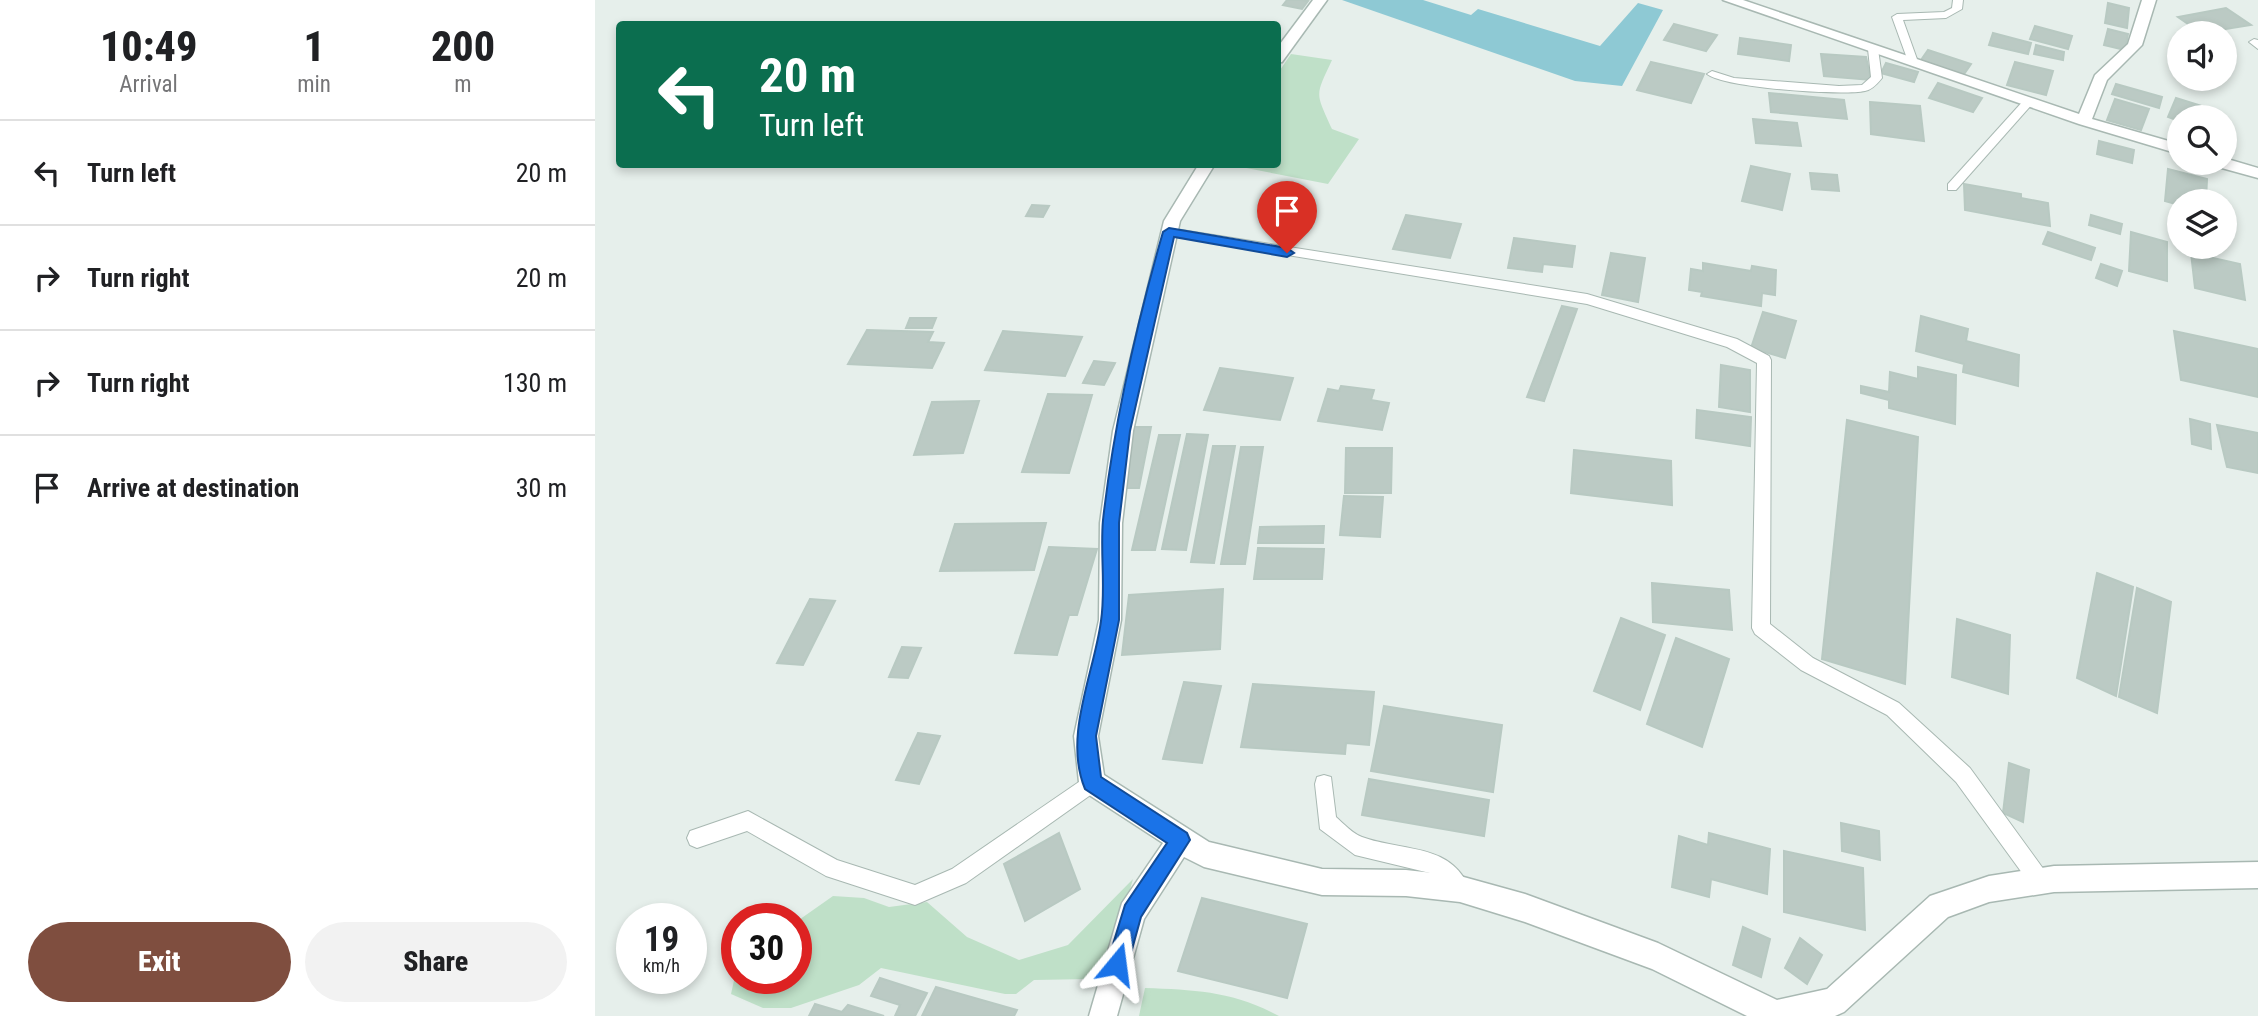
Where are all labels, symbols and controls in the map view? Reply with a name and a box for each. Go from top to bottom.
map controls [2167,21,2237,259]
button: sound [2167,21,2237,91]
text: 10:49 [100,22,197,71]
text: 1 [303,22,325,71]
text: 200 [431,22,495,71]
text: 20 m [759,47,856,104]
icon: left [644,49,735,140]
text: Arrival [119,71,178,98]
text: min [297,71,331,98]
text: m [454,71,472,98]
button: search [2167,105,2237,175]
text: Turn left [759,106,864,144]
icon: left [28,154,66,192]
text: Turn left [87,158,176,188]
text: 20 m [516,158,567,188]
pin [1257,181,1317,253]
button: layers [2167,189,2237,259]
icon: arrive [1268,192,1306,230]
icon: right [28,259,66,297]
text: Turn right [87,263,189,293]
text: 20 m [516,263,567,293]
icon: right [28,364,66,402]
text: Turn right [87,368,189,398]
text: 130 m [503,368,567,398]
icon: arrive [28,469,66,507]
text: Arrive at destination [87,473,299,503]
text: 30 m [516,473,567,503]
speed limit sign: 30 [721,903,812,994]
text: 19 [644,919,679,960]
button: Exit [28,922,291,1002]
button: Share [305,922,567,1002]
position arrow [1080,927,1154,1001]
text: km/h [643,955,680,976]

